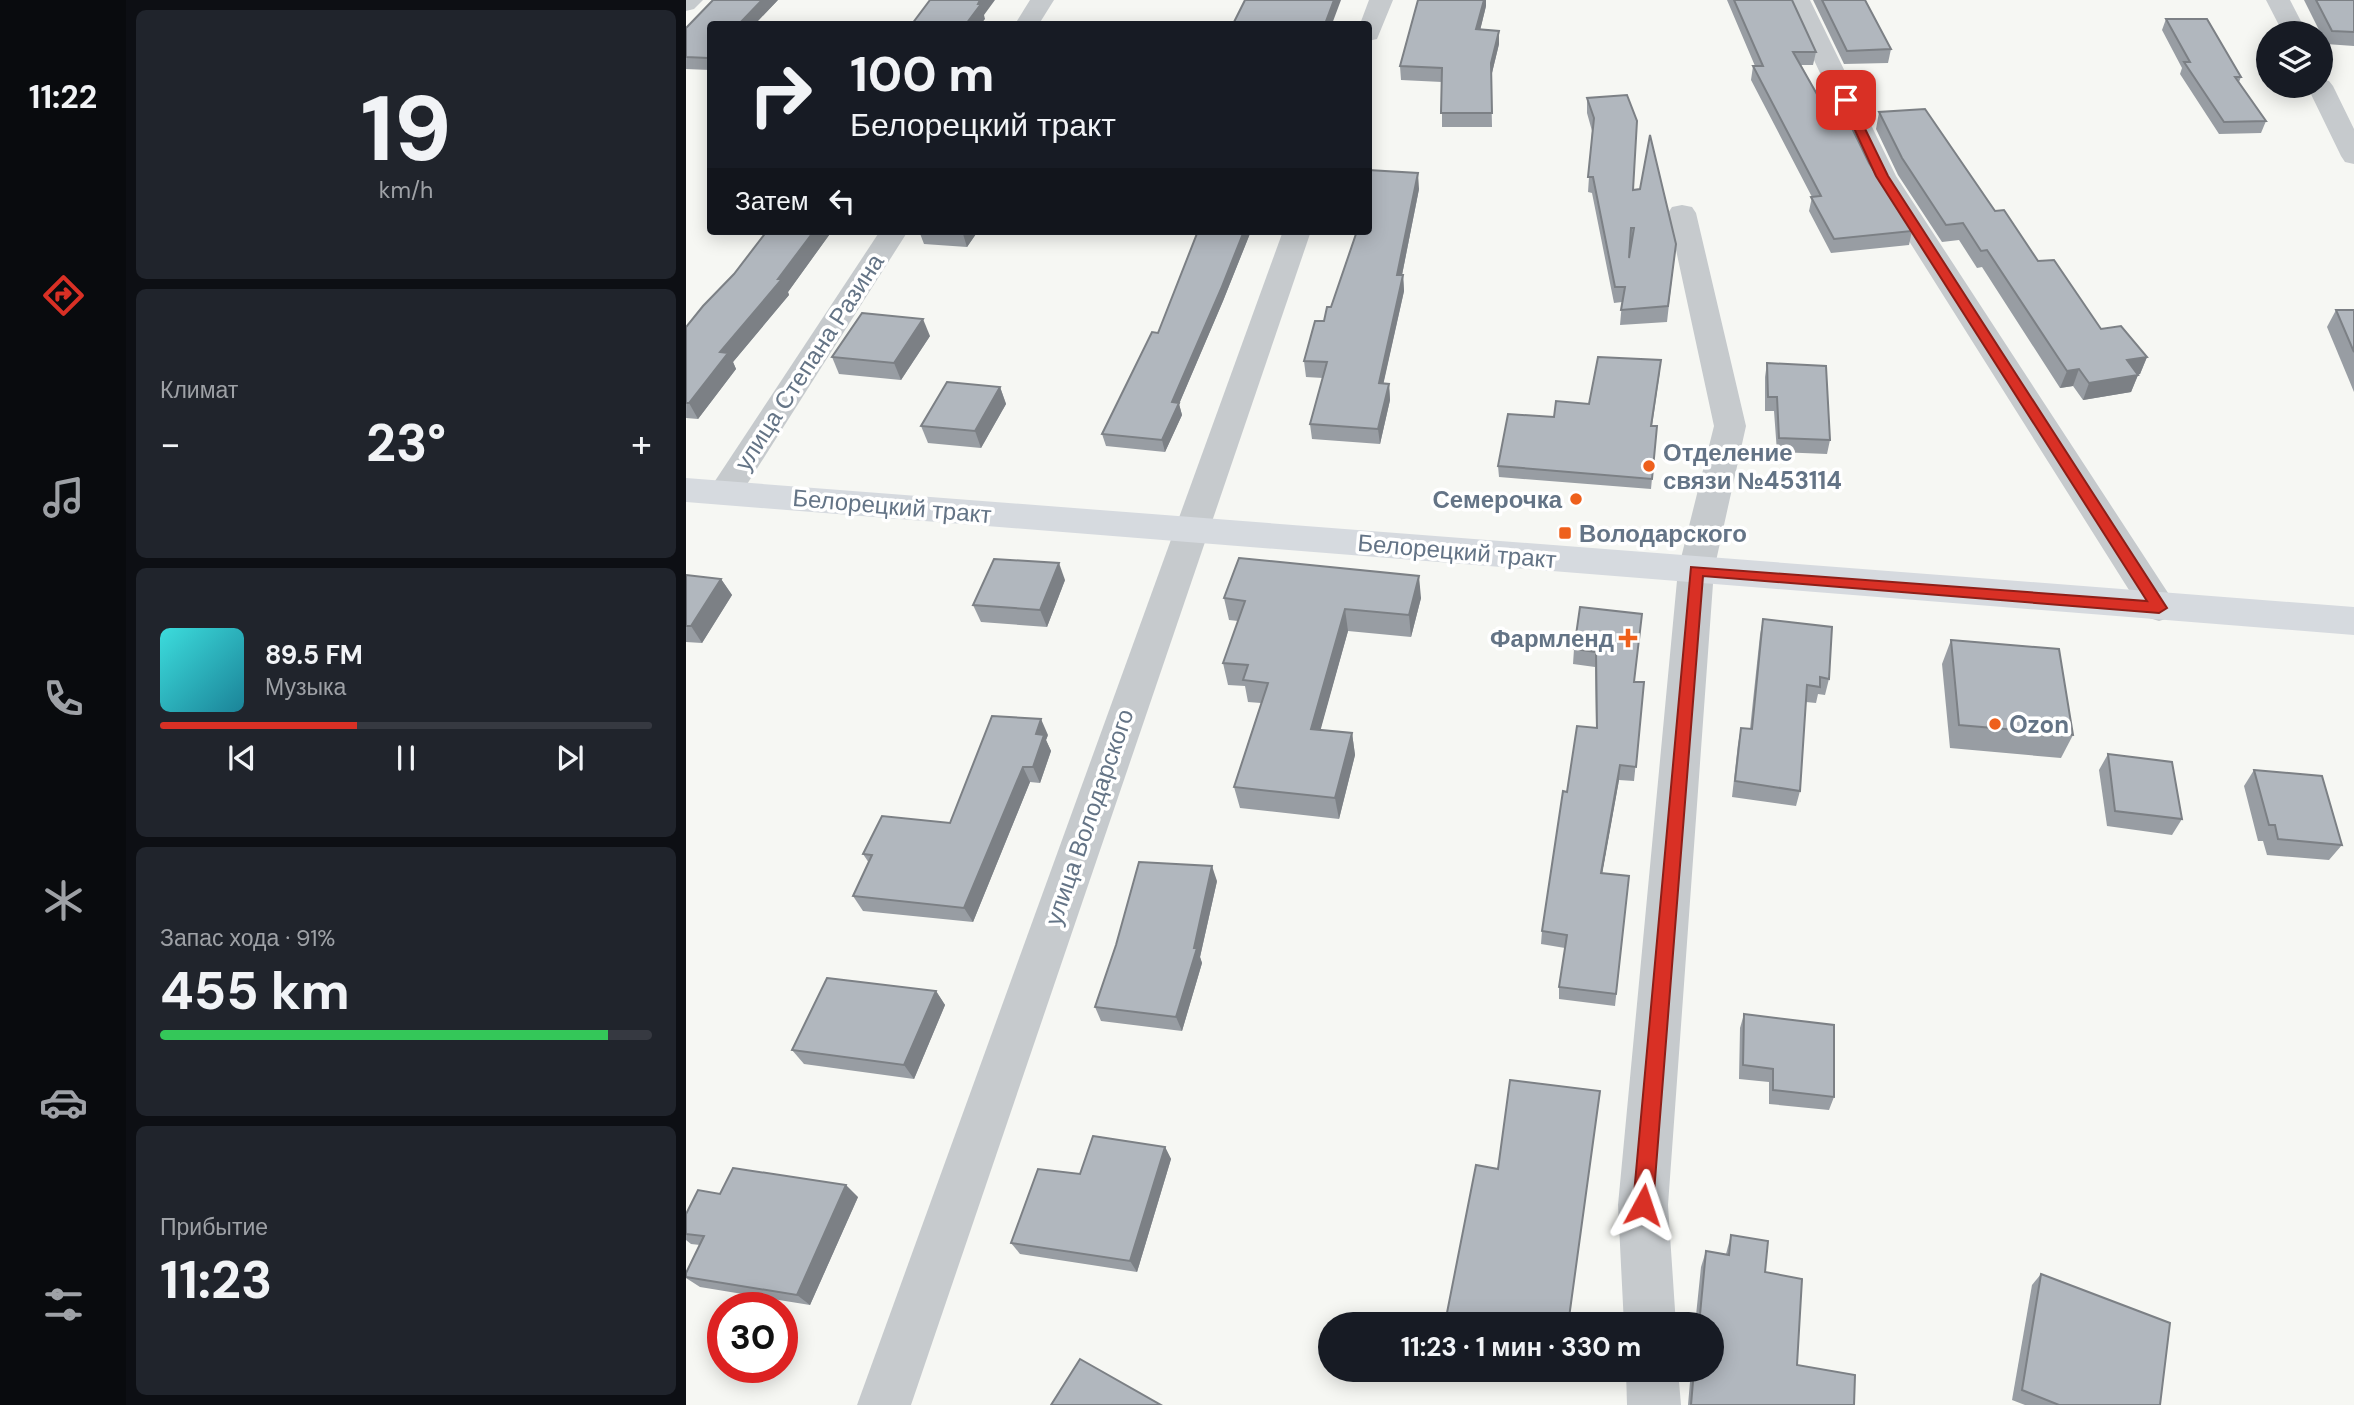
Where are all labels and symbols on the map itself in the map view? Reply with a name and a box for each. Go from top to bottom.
pin [1816,70,1876,130]
street label: улица Степана Разина [727,247,891,476]
place label: Отделение связи №453114 [1663,437,1842,496]
marker: Отделение связи №453114 [1641,458,1657,474]
street label: Белорецкий тракт [791,482,993,530]
place label: Семерочка [1433,484,1563,515]
marker: Семерочка [1568,491,1584,507]
place label: Володарского [1579,518,1747,549]
marker: Володарского [1557,525,1573,541]
street label: Белорецкий тракт [1356,527,1558,575]
place label: Фармленд [1490,623,1614,654]
marker: Фармленд [1620,630,1636,646]
street label: улица Володарского [1037,705,1141,929]
place label: Ozon [2009,709,2069,740]
marker: Ozon [1987,716,2003,732]
position arrow [1606,1168,1680,1242]
speed limit sign: 30 [707,1292,798,1383]

